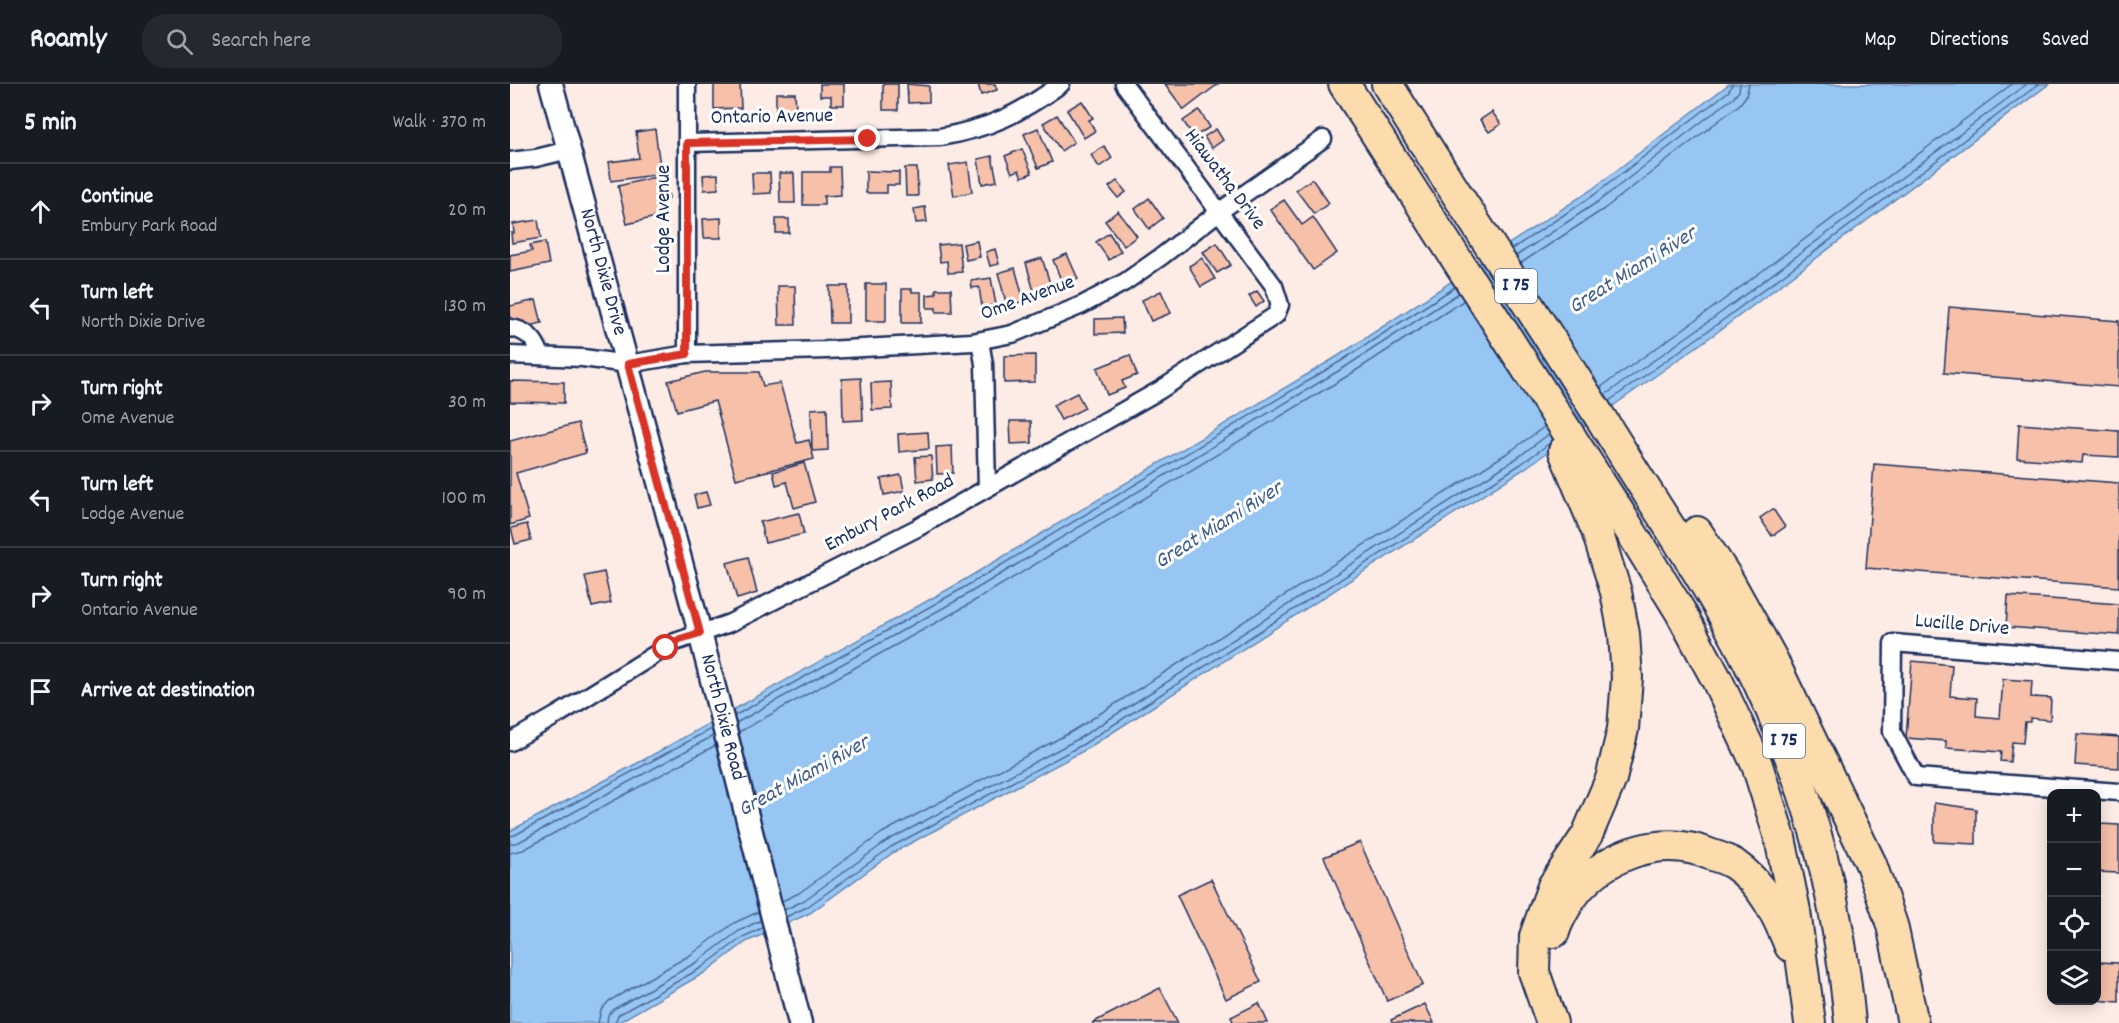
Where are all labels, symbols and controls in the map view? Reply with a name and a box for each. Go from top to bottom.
search box [142,14,562,68]
text: Roamly [30,21,106,61]
icon: search [163,25,196,58]
text: Search here [211,26,311,57]
text: Map [1865,26,1896,56]
text: Directions [1929,26,2009,56]
text: Saved [2042,26,2089,56]
street label: Ontario Avenue [710,102,834,134]
text: 5 min [24,105,77,142]
text: Walk · 370 m [393,109,486,137]
street label: Hiawatha Drive [1176,123,1272,237]
route end [854,125,880,151]
street label: Lodge Avenue [650,165,680,273]
text: Continue [81,182,153,213]
icon: ahead [24,195,57,228]
text: 20 m [448,197,486,225]
street label: North Dixie Drive [570,205,634,339]
text: Embury Park Road [81,213,217,241]
water label: Great Miami River [1563,218,1705,323]
street label: Ome Avenue [977,268,1079,330]
road number: I 75 [1495,269,1537,303]
text: Turn left [81,278,153,309]
icon: left [24,291,57,324]
text: 130 m [444,293,486,321]
text: North Dixie Drive [81,309,205,337]
text: Turn right [81,374,163,405]
icon: right [24,387,57,420]
text: 30 m [448,389,486,417]
text: Ome Avenue [81,405,174,433]
street label: Embury Park Road [820,467,960,561]
text: Turn left [81,470,153,501]
water label: Great Miami River [1149,473,1291,578]
icon: left [24,483,57,516]
text: 100 m [442,485,486,513]
text: Lodge Avenue [81,501,184,529]
text: Turn right [81,566,163,597]
icon: right [24,579,57,612]
text: 90 m [448,581,486,609]
text: Ontario Avenue [81,597,198,625]
street label: Lucille Drive [1914,607,2010,645]
route start [652,634,678,660]
street label: North Dixie Road [691,651,752,784]
icon: arrive [24,675,57,708]
text: Arrive at destination [81,676,255,707]
road number: I 75 [1763,724,1805,758]
water label: Great Miami River [733,727,878,826]
map controls [2047,789,2101,1005]
button: + [2047,789,2101,843]
button: − [2047,843,2101,897]
button: locate [2047,897,2101,951]
button: layers [2047,951,2101,1005]

